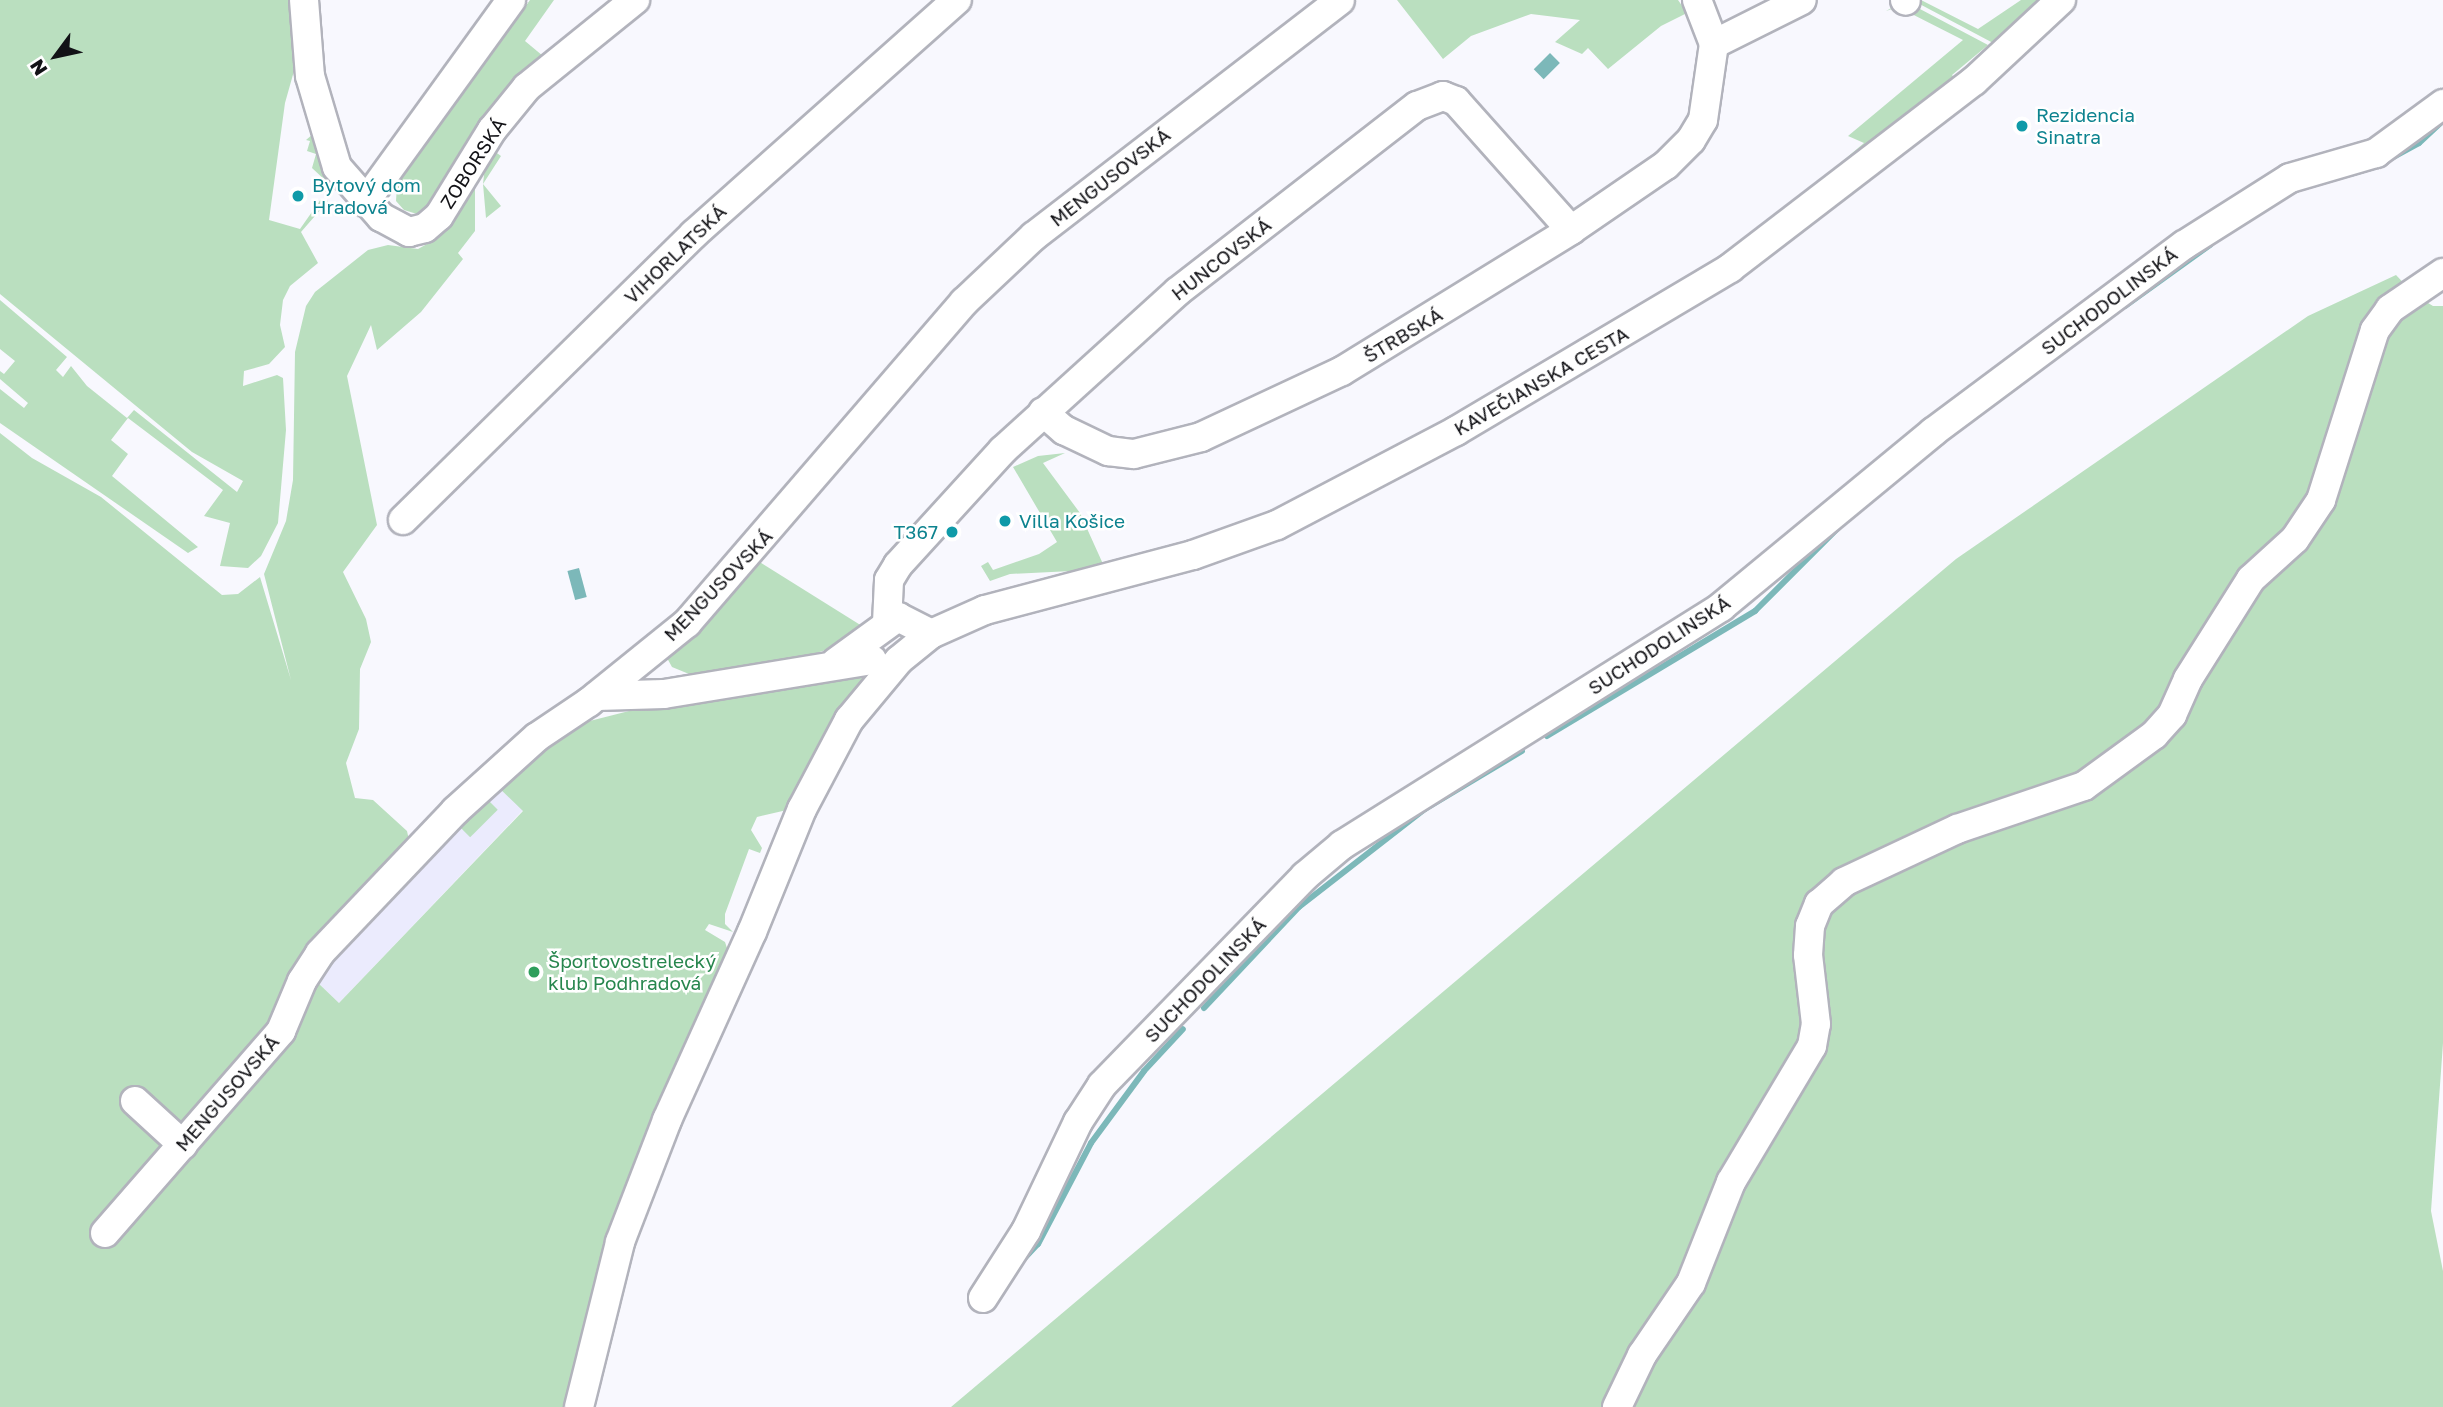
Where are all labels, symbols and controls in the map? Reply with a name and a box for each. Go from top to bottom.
north arrow [21,21,91,91]
text: N [24,55,52,80]
place label: Rezidencia Sinatra [2036,104,2135,148]
street label: ZOBORSKÁ [435,113,511,213]
marker: Rezidencia Sinatra [2014,118,2030,134]
street label: MENGUSOVSKÁ [1045,123,1175,231]
place label: Bytový dom Hradová [312,174,421,218]
marker: Bytový dom Hradová [290,188,306,204]
street label: VIHORLATSKÁ [619,200,731,308]
street label: HUNCOVSKÁ [1167,213,1275,305]
street label: SUCHODOLINSKÁ [2036,242,2182,360]
street label: ŠTRBSKÁ [1360,303,1446,367]
street label: KAVEČIANSKA CESTA [1450,322,1632,440]
place label: Villa Košice [1019,510,1125,532]
marker: Villa Košice [997,513,1013,529]
place label: T367 [894,521,938,543]
street label: MENGUSOVSKÁ [659,524,777,646]
marker: T367 [944,524,960,540]
street label: SUCHODOLINSKÁ [1584,591,1734,699]
street label: SUCHODOLINSKÁ [1140,913,1270,1047]
place label: Športovostrelecký klub Podhradová [548,950,716,994]
marker: Športovostrelecký klub Podhradová [526,964,542,980]
street label: MENGUSOVSKÁ [170,1030,284,1156]

